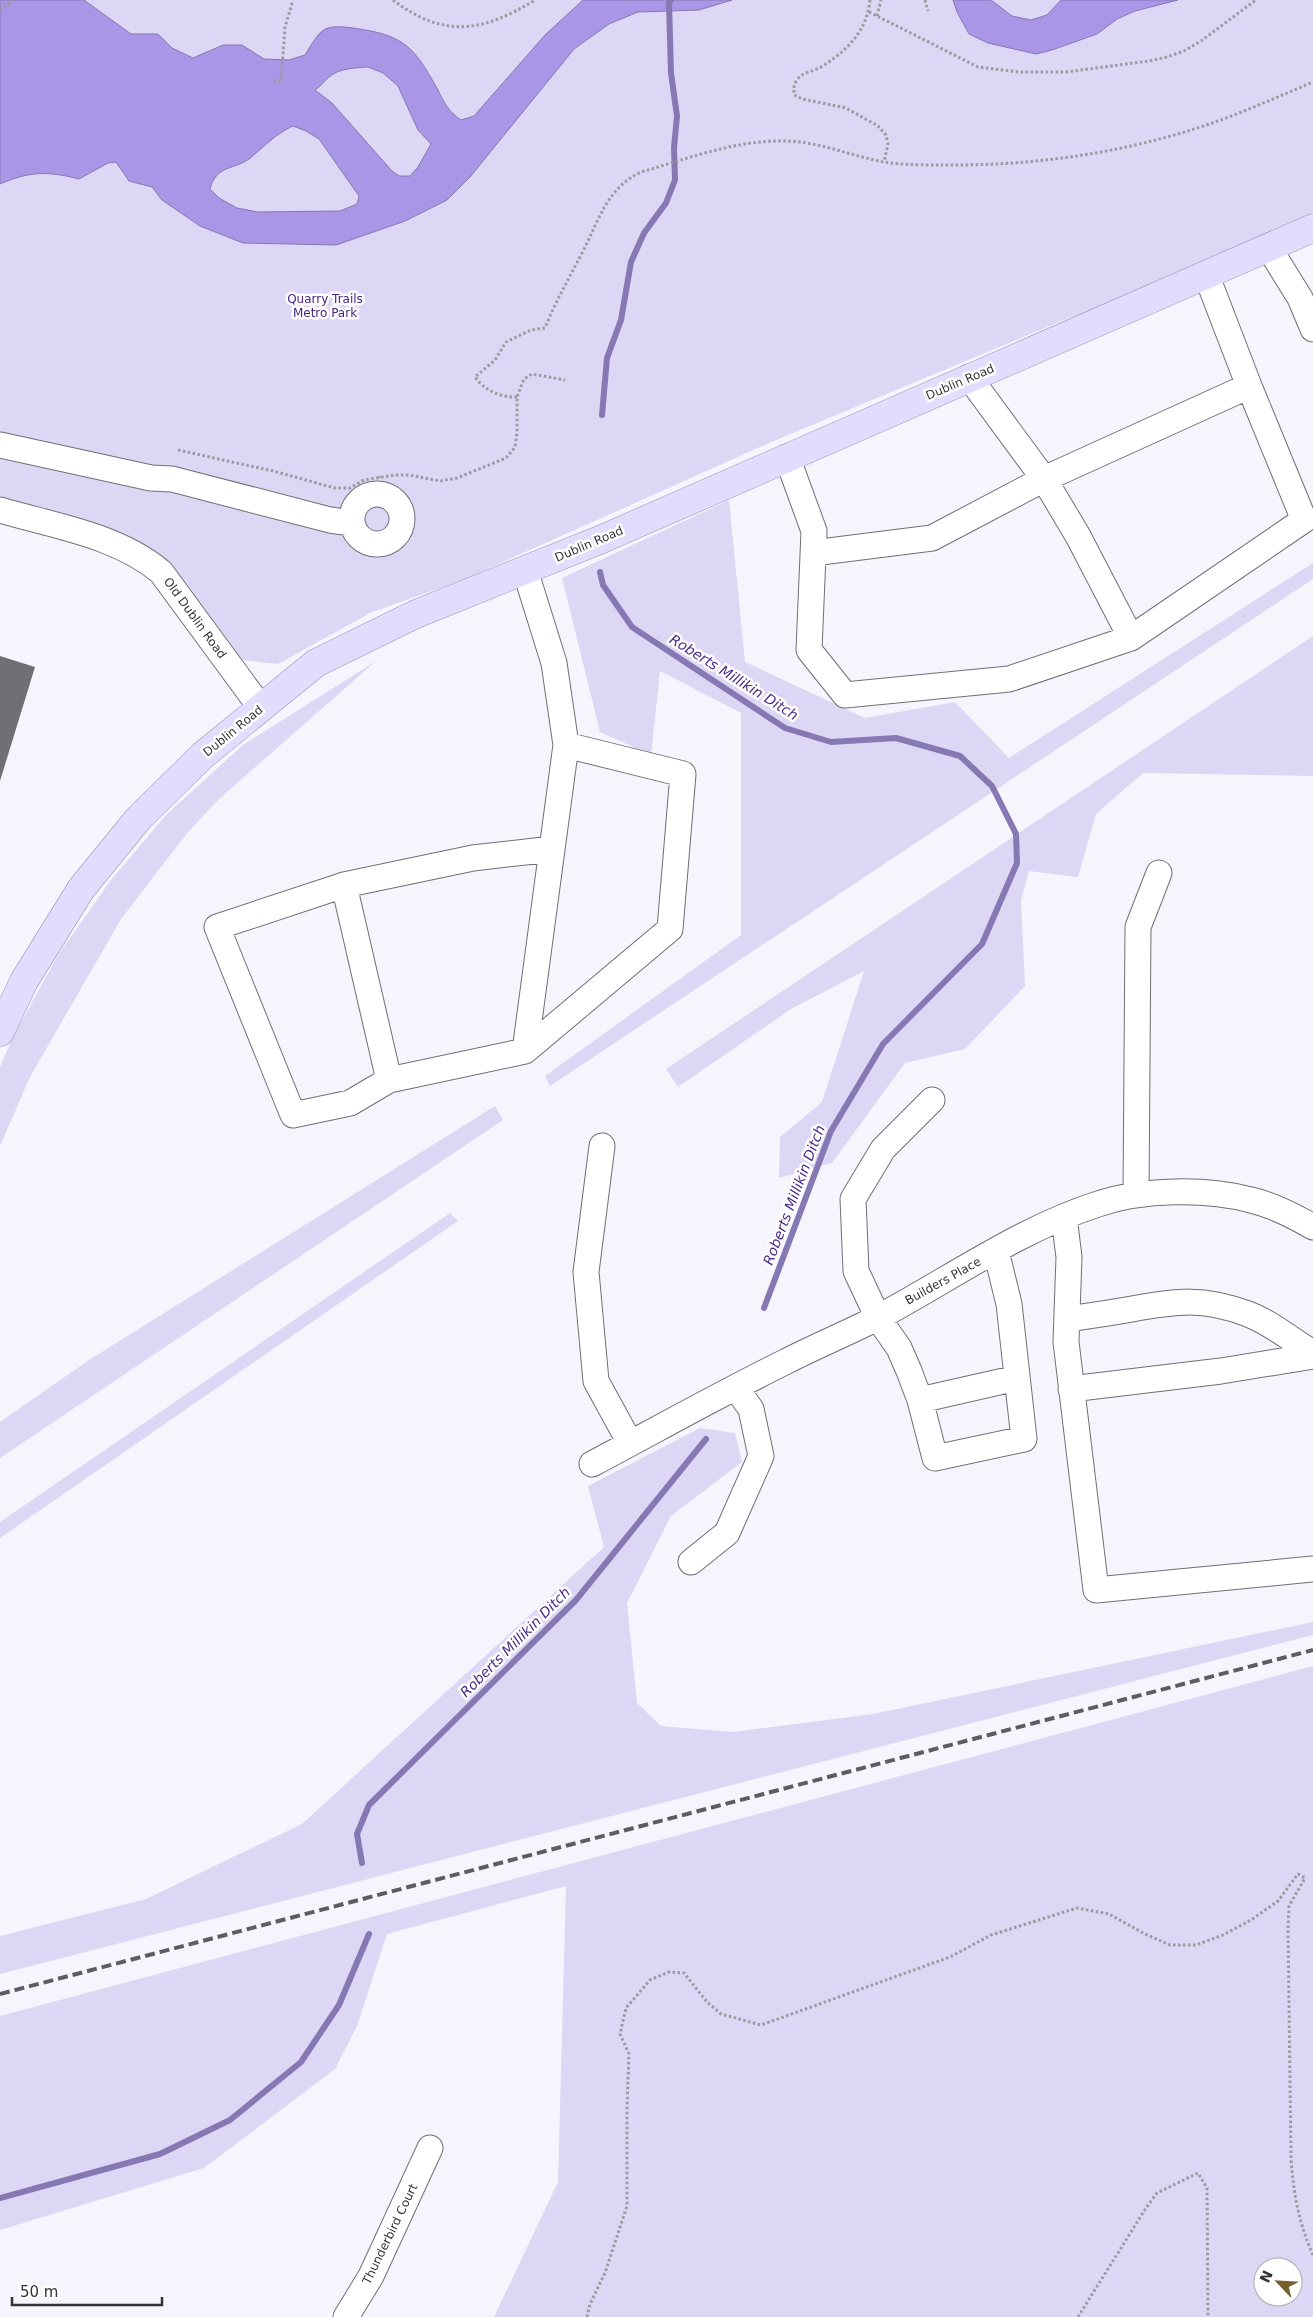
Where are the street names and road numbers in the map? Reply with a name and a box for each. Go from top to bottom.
street label: Dublin Road [924,361,996,403]
street label: Dublin Road [553,523,625,565]
street label: Old Dublin Road [161,575,229,661]
street label: Dublin Road [200,703,266,759]
street label: Builders Place [903,1254,983,1308]
street label: Thunderbird Court [359,2181,421,2287]

